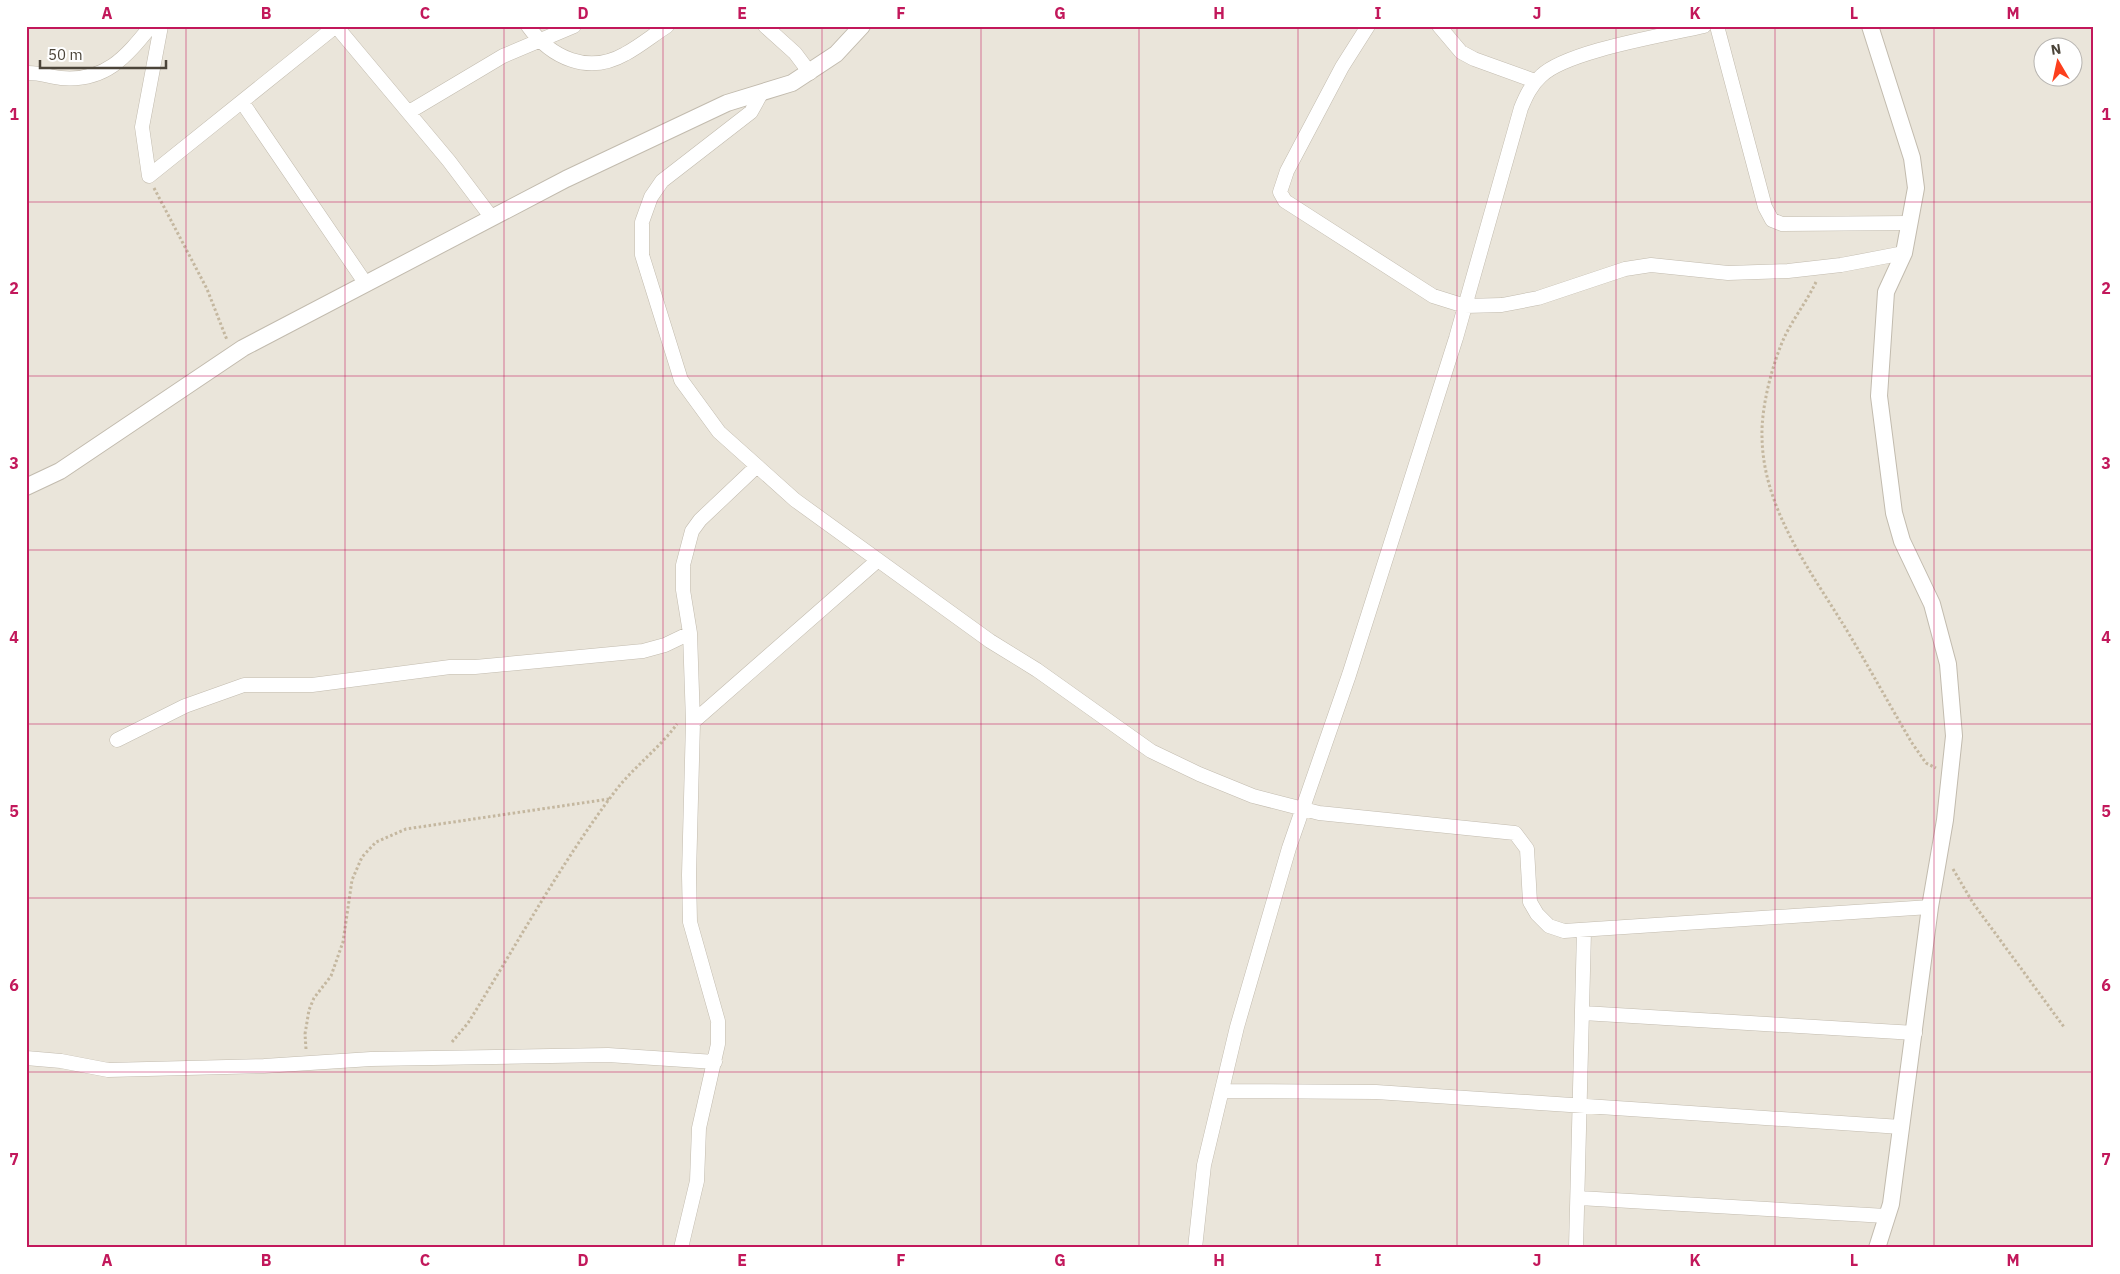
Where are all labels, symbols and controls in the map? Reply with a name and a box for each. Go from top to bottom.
text: A [102,3,113,23]
text: B [261,3,272,23]
text: C [420,3,430,23]
text: D [577,3,589,23]
text: E [737,3,747,23]
text: F [896,3,906,23]
text: G [1054,3,1066,23]
text: H [1213,3,1225,23]
text: I [1375,3,1382,23]
text: J [1533,3,1541,23]
text: K [1689,3,1701,23]
text: L [1850,3,1858,23]
text: M [2006,3,2020,23]
scale bar [40,38,166,70]
north arrow [2032,38,2082,88]
text: N [2050,39,2062,59]
text: 50 m [48,45,83,64]
text: 1 [9,104,19,124]
text: 1 [2101,104,2111,124]
text: 2 [9,278,19,298]
text: 2 [2101,278,2111,298]
text: 3 [9,453,19,473]
text: 3 [2101,453,2111,473]
text: 4 [9,627,19,647]
text: 4 [2101,627,2111,647]
text: 5 [9,801,19,821]
text: 5 [2101,801,2111,821]
text: 6 [9,975,19,995]
text: 6 [2101,975,2111,995]
text: 7 [9,1149,19,1169]
text: 7 [2101,1149,2111,1169]
text: A [102,1250,113,1270]
text: B [261,1250,272,1270]
text: C [420,1250,430,1270]
text: D [577,1250,589,1270]
text: E [737,1250,747,1270]
text: F [896,1250,906,1270]
text: G [1054,1250,1066,1270]
text: H [1213,1250,1225,1270]
text: I [1375,1250,1382,1270]
text: J [1533,1250,1541,1270]
text: K [1689,1250,1701,1270]
text: L [1850,1250,1858,1270]
text: M [2006,1250,2020,1270]

